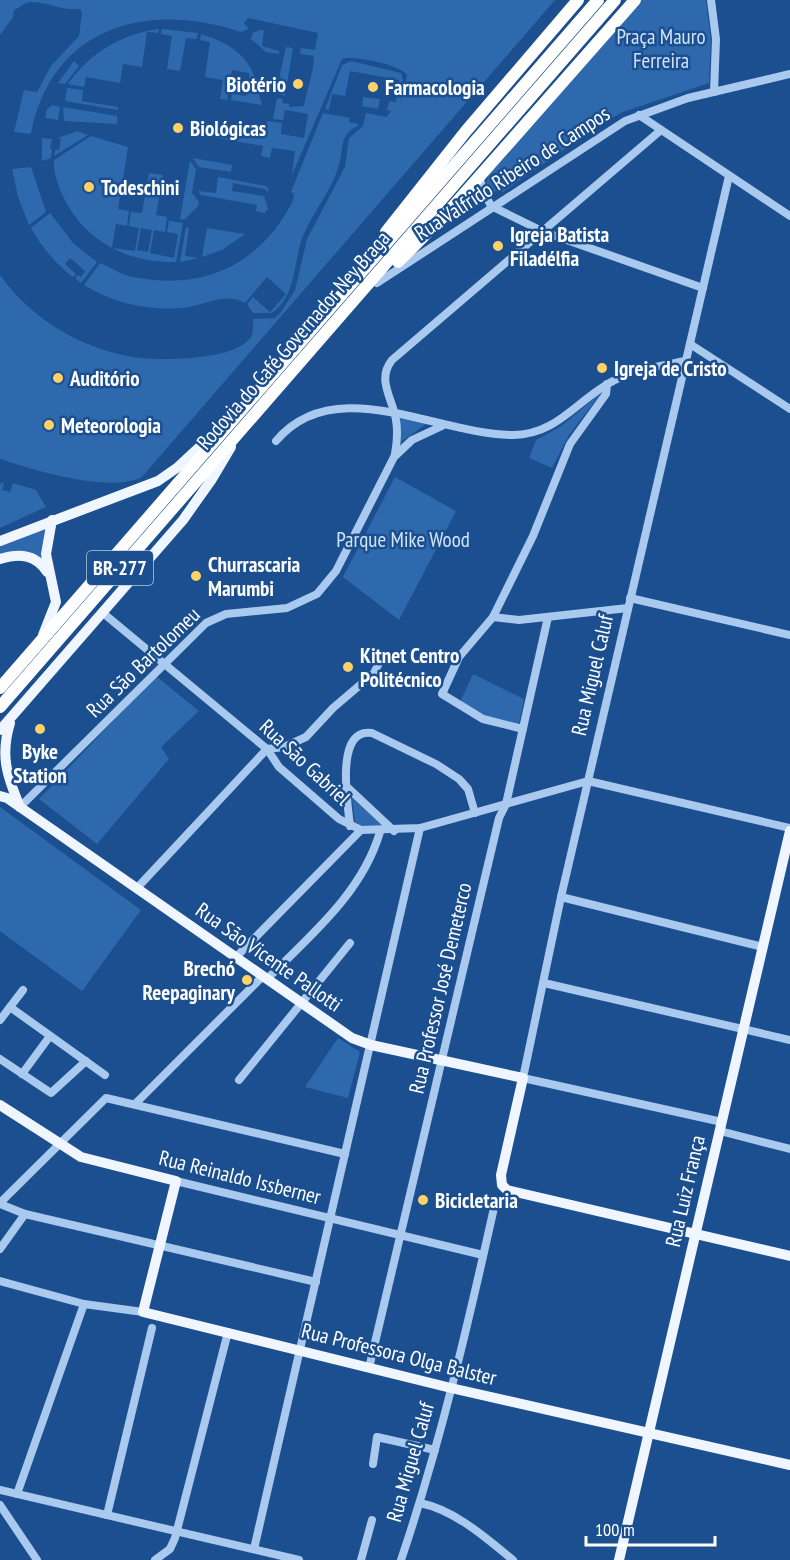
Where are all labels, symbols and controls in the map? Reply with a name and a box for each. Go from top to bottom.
park label: Praça Mauro Ferreira [616,23,706,74]
place label: Biotério [226,71,286,98]
place label: Farmacologia [385,74,485,101]
marker: Biotério [291,77,305,91]
marker: Farmacologia [366,80,380,94]
street label: Rua Valfrido Ribeiro de Campos [409,100,615,246]
place label: Biológicas [190,115,266,142]
marker: Biológicas [171,121,185,135]
place label: Todeschini [101,174,179,201]
marker: Todeschini [82,180,96,194]
place label: Igreja Batista Filadélfia [510,221,609,272]
street label: Rodovia do Café Governador Ney Braga [191,225,395,455]
marker: Igreja Batista Filadélfia [491,239,505,253]
place label: Igreja de Cristo [614,355,727,382]
marker: Igreja de Cristo [595,361,609,375]
place label: Auditório [69,365,140,392]
marker: Auditório [51,371,65,385]
place label: Meteorologia [61,412,161,439]
marker: Meteorologia [42,418,56,432]
park label: Parque Mike Wood [336,526,470,553]
road number: BR-277 [87,551,153,585]
place label: Churrascaria Marumbi [208,551,301,602]
marker: Churrascaria Marumbi [189,569,203,583]
street label: Rua São Bartolomeu [81,601,205,723]
street label: Rua Miguel Caluf [565,611,619,738]
place label: Kitnet Centro Politécnico [360,642,459,693]
marker: Kitnet Centro Politécnico [341,660,355,674]
street label: Rua São Gabriel [254,713,356,811]
marker: Byke Station [33,722,47,736]
place label: Byke Station [13,738,67,789]
street label: Rua Professor José Demeterco [403,880,477,1096]
street label: Rua São Vicente Pallotti [191,896,347,1018]
place label: Brechó Reepaginary [143,955,236,1006]
marker: Brechó Reepaginary [240,973,254,987]
street label: Rua Luiz França [659,1133,711,1249]
street label: Rua Reinaldo Issberner [156,1144,324,1210]
place label: Bicicletaria [435,1187,518,1214]
marker: Bicicletaria [416,1193,430,1207]
street label: Rua Professora Olga Balster [299,1317,500,1391]
street label: Rua Miguel Caluf [380,1398,440,1525]
scale bar [586,1509,715,1547]
text: 100 m [595,1518,635,1541]

